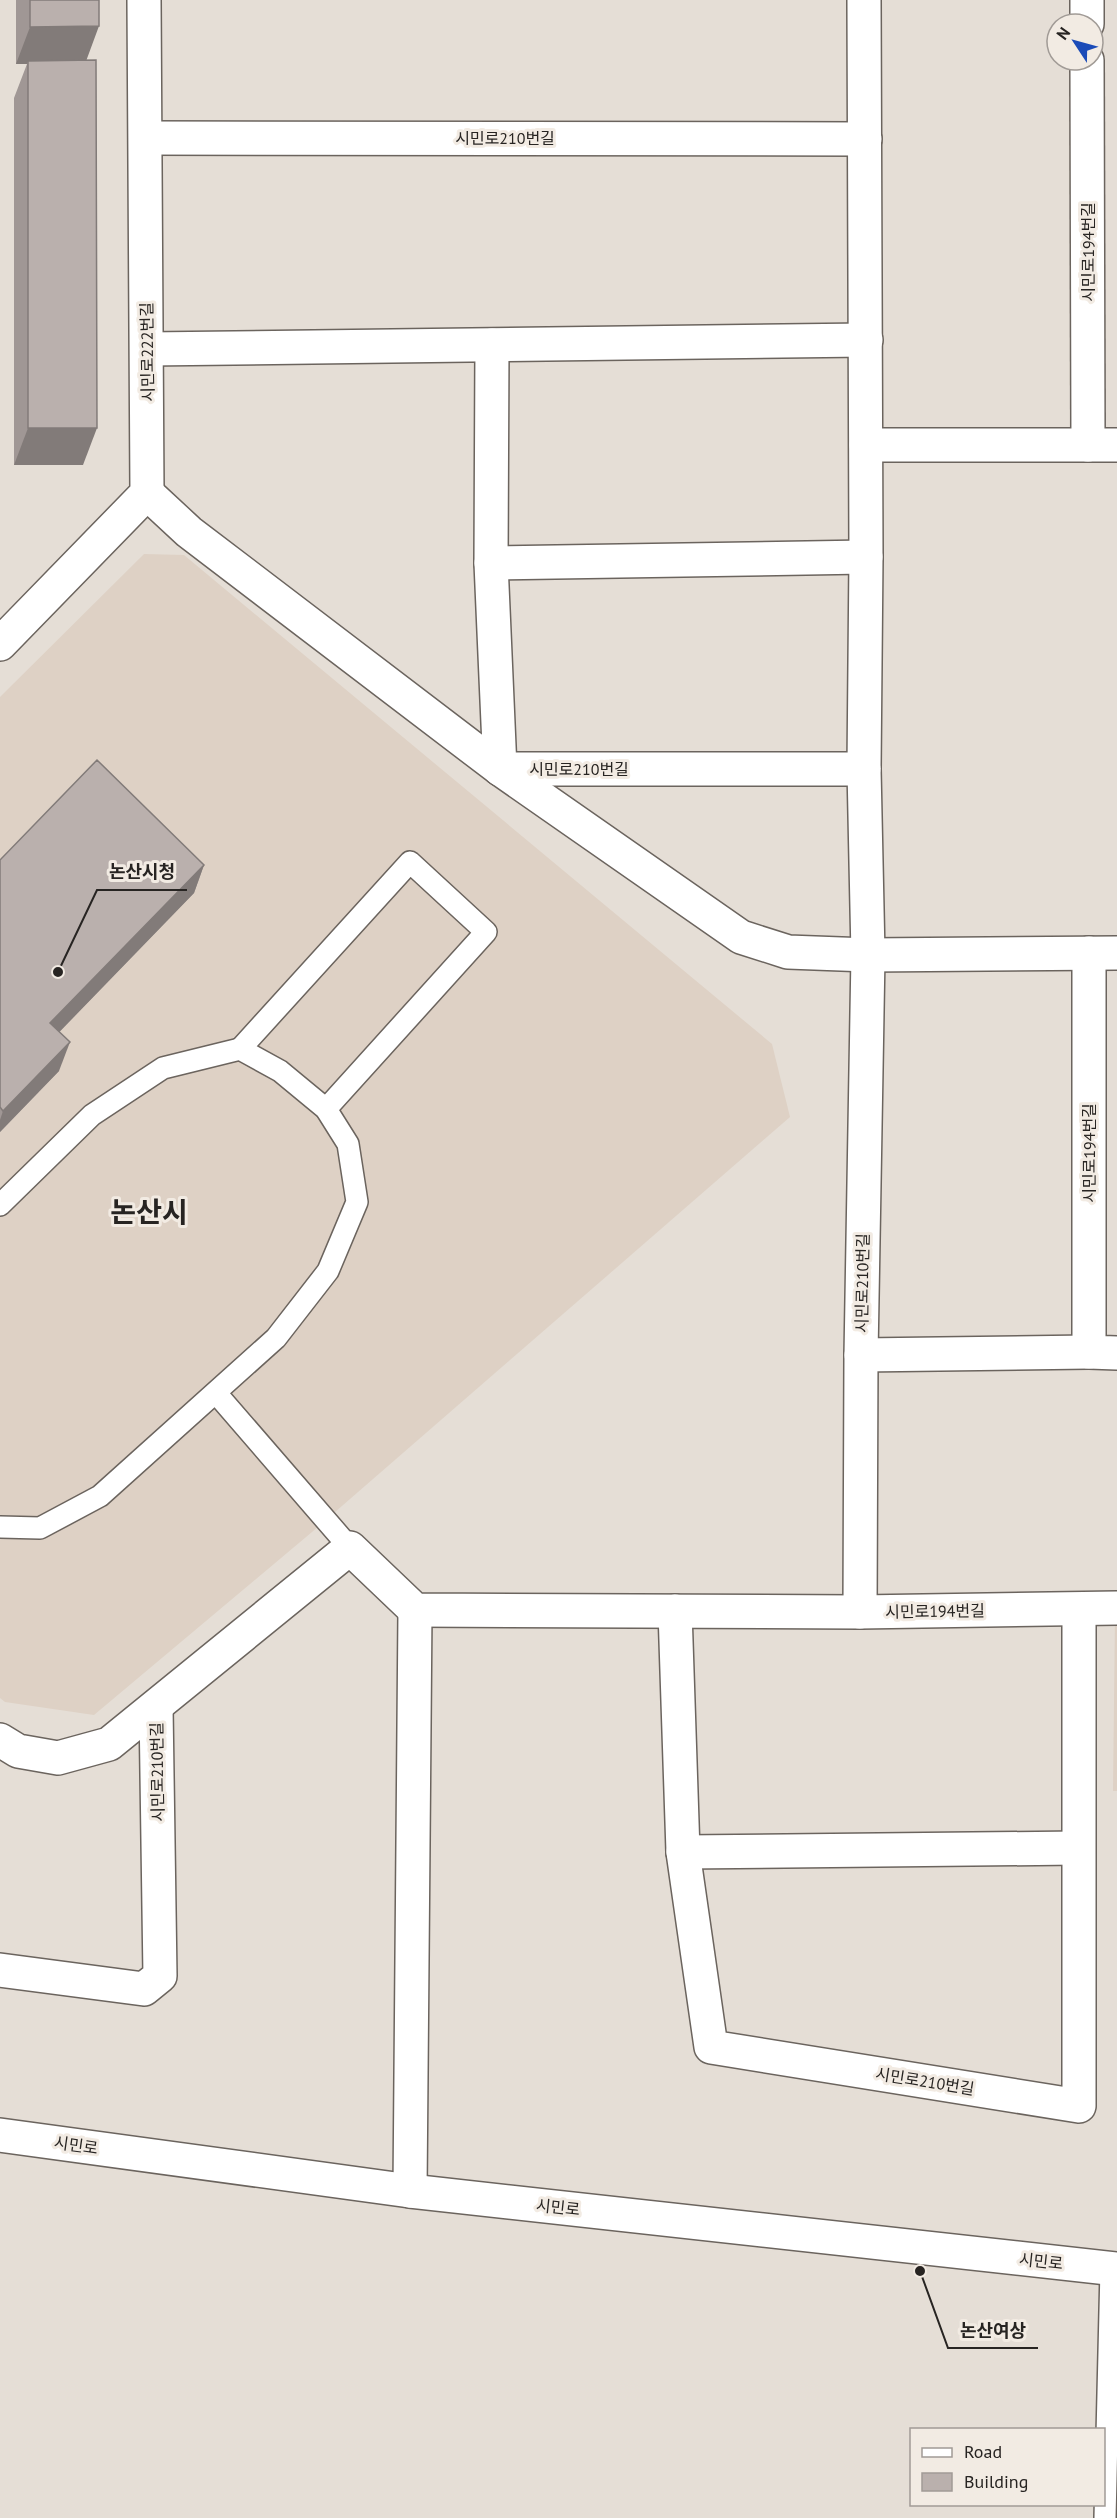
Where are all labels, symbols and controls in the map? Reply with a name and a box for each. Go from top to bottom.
north arrow [1045,12,1105,72]
text: N [1052,23,1074,43]
street label: 시민로210번길 [455,128,555,148]
street label: 시민로194번길 [1078,202,1098,302]
street label: 시민로222번길 [136,302,158,402]
street label: 시민로210번길 [529,759,629,779]
callout: 논산시청 [97,854,187,890]
text: 논산시청 [109,860,175,883]
street label: 시민로194번길 [1079,1103,1099,1203]
district label: 논산시 [110,1193,188,1230]
street label: 시민로210번길 [851,1233,873,1333]
street label: 시민로194번길 [885,1600,985,1622]
street label: 시민로210번길 [146,1722,168,1822]
street label: 시민로210번길 [874,2063,976,2099]
street label: 시민로 [53,2132,100,2158]
street label: 시민로 [535,2195,581,2219]
street label: 시민로 [1018,2249,1064,2273]
callout: 논산여상 [948,2312,1038,2348]
text: 논산여상 [960,2319,1027,2342]
legend [910,2428,1105,2506]
text: Road [964,2440,1002,2463]
text: Building [964,2470,1028,2493]

